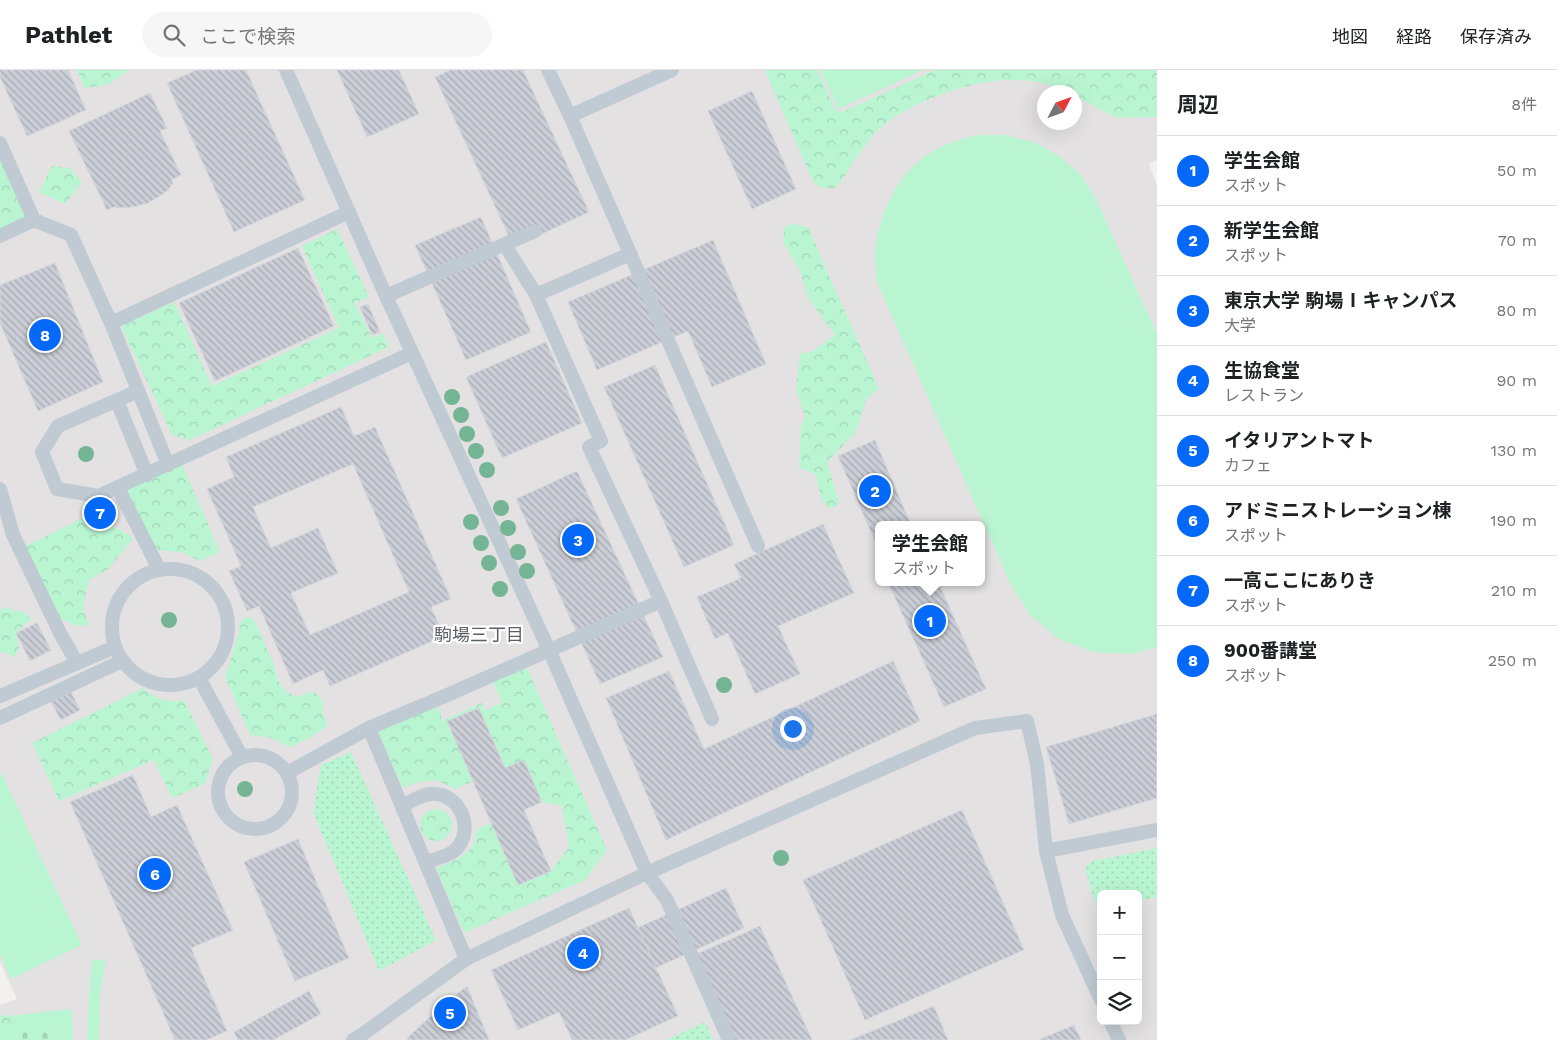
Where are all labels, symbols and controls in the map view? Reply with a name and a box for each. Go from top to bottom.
search box [142,12,492,57]
text: Pathlet [25,21,112,49]
icon: search [160,21,188,49]
text: ここで検索 [200,25,295,48]
text: 地図 [1332,26,1368,47]
text: 経路 [1396,26,1432,47]
text: 保存済み [1460,26,1532,47]
north arrow [1037,85,1082,130]
text: 周辺 [1177,92,1219,117]
text: 8件 [1511,95,1537,114]
text: 学生会館 [1224,149,1300,172]
text: 1 [1190,161,1196,180]
text: 50 m [1497,161,1537,180]
text: スポット [1224,176,1288,195]
text: 新学生会館 [1224,219,1319,242]
text: 2 [1188,231,1198,250]
text: 70 m [1498,231,1537,250]
text: スポット [1224,246,1288,265]
text: 東京大学 駒場Ⅰキャンパス [1224,289,1457,312]
text: 3 [1188,301,1198,320]
text: 80 m [1496,301,1537,320]
pin: 8 [29,316,61,354]
text: 大学 [1224,316,1256,335]
text: 生協食堂 [1224,359,1300,382]
text: 4 [1188,371,1198,390]
text: 90 m [1496,371,1537,390]
text: レストラン [1224,386,1304,405]
text: イタリアントマト [1224,429,1374,452]
text: 5 [1188,441,1198,460]
text: 130 m [1491,441,1537,460]
text: カフェ [1224,456,1272,475]
pin: 2 [859,472,891,510]
pin: 7 [84,494,116,532]
text: アドミニストレーション棟 [1224,499,1452,522]
text: 6 [1188,511,1198,530]
text: 190 m [1490,511,1537,530]
pin: 3 [562,521,594,559]
popup [875,521,985,586]
text: スポット [1224,526,1288,545]
text: 学生会館 [892,532,968,555]
text: スポット [892,559,956,578]
text: 一高ここにありき [1224,569,1376,592]
text: 7 [1188,581,1198,600]
text: 210 m [1491,581,1537,600]
text: スポット [1224,596,1288,615]
pin: 1 [914,602,946,640]
district label: 駒場三丁目 [434,624,524,645]
text: 900番講堂 [1224,639,1317,662]
text: 8 [1188,651,1198,670]
text: 250 m [1488,651,1537,670]
text: スポット [1224,666,1288,685]
your location [780,716,806,742]
pin: 6 [139,855,171,893]
map controls [1097,890,1142,1025]
button: + [1097,890,1142,935]
pin: 4 [567,934,599,972]
button: − [1097,935,1142,980]
button: layers [1097,980,1142,1025]
pin: 5 [434,994,466,1032]

